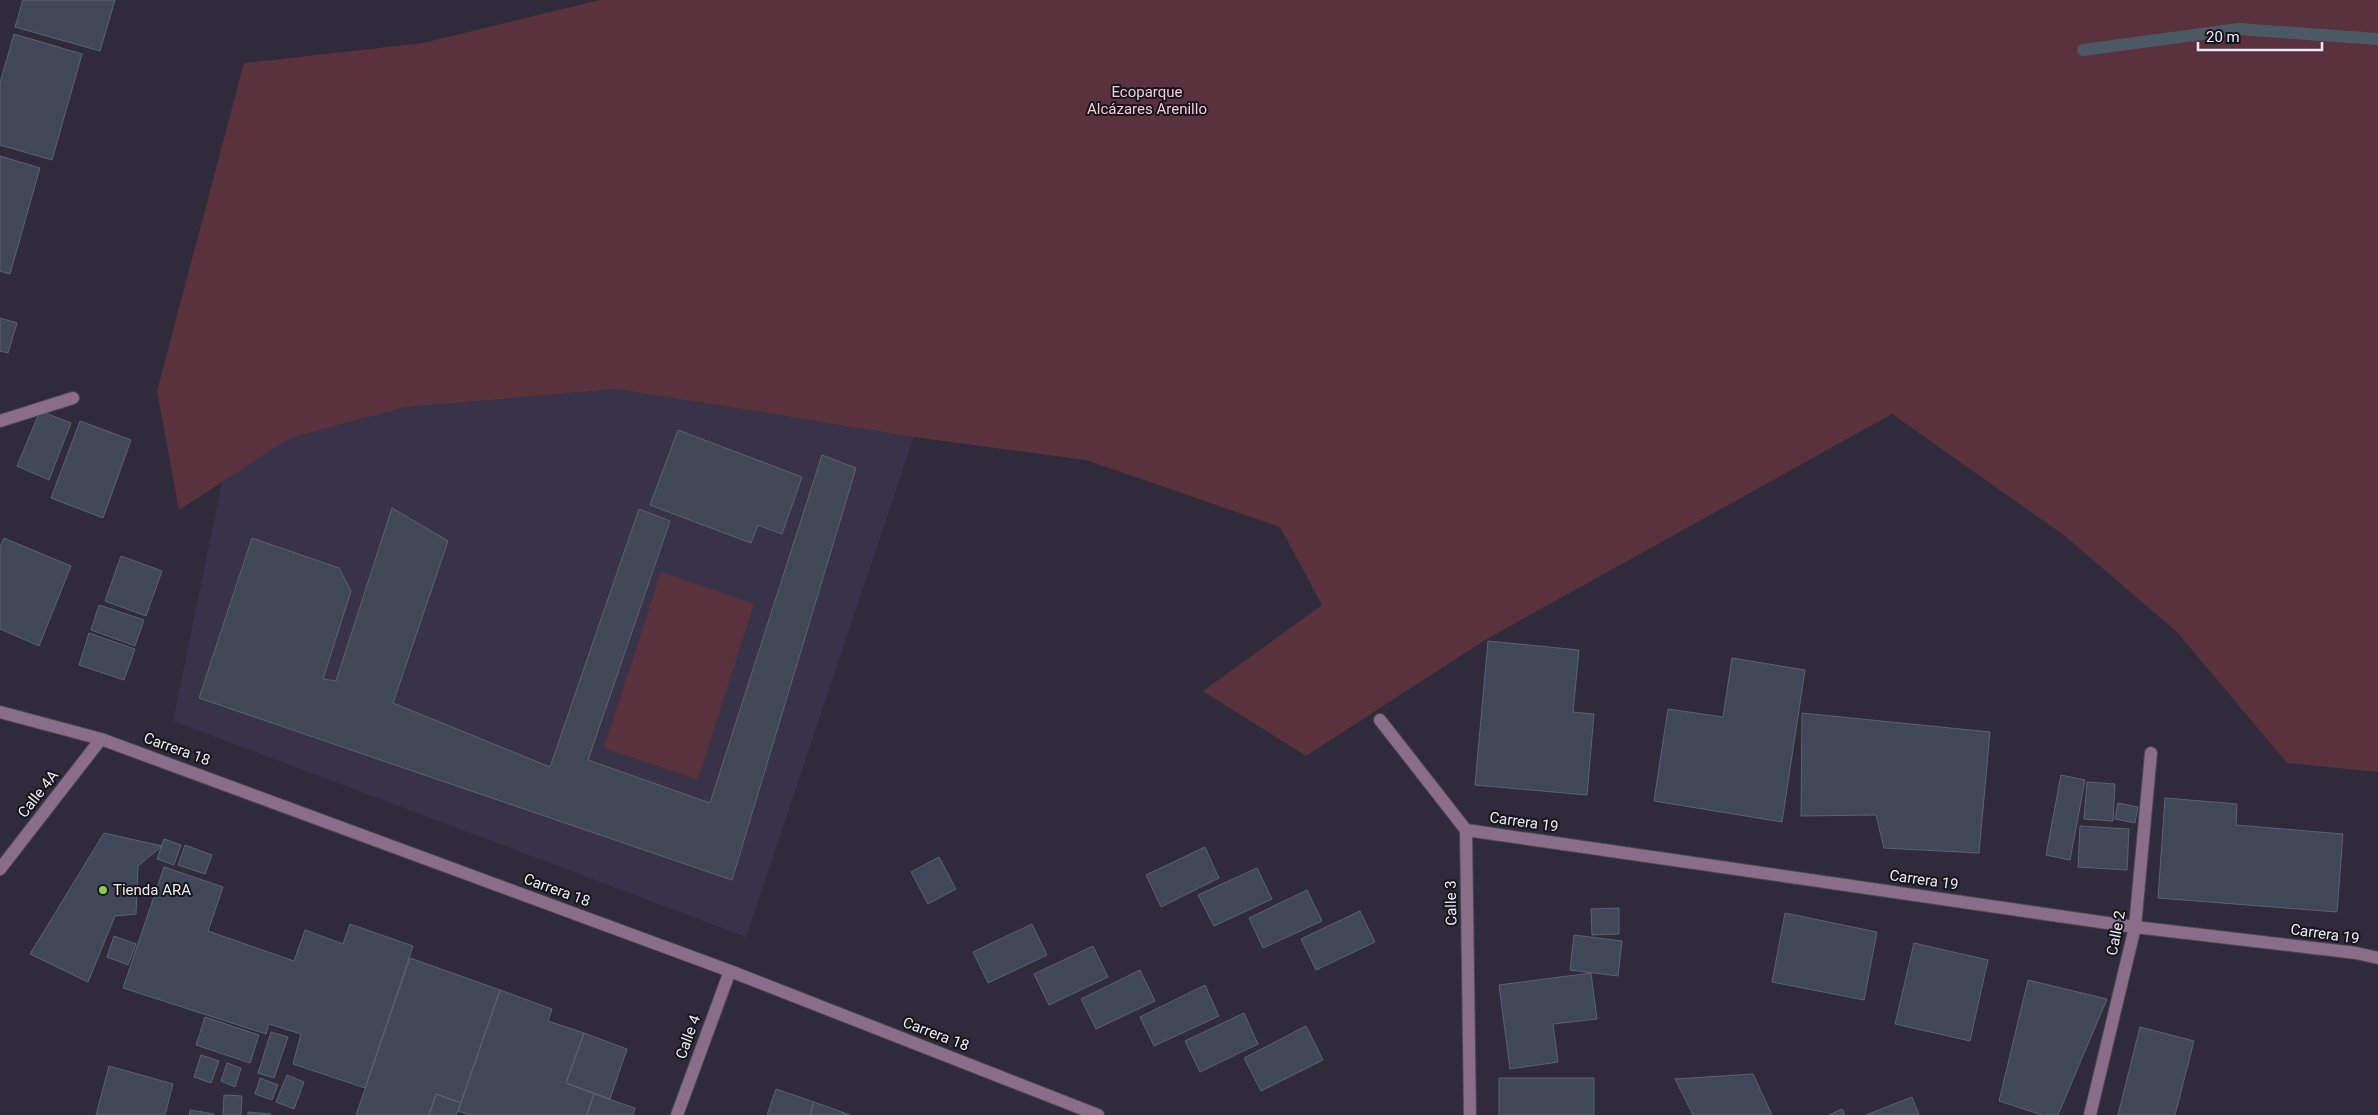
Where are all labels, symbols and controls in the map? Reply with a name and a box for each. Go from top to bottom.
scale bar [2198,20,2322,52]
text: 20 m [2206,28,2240,46]
park label: Ecoparque Alcázares Arenillo [1087,83,1207,118]
street label: Carrera 18 [141,729,213,769]
street label: Calle 4A [14,767,62,821]
street label: Carrera 19 [1488,808,1560,836]
street label: Carrera 19 [1888,866,1960,894]
street label: Carrera 18 [521,870,593,910]
street label: Calle 3 [1442,880,1460,926]
place label: Tienda ARA [113,881,191,899]
marker: Tienda ARA [97,884,109,896]
street label: Calle 2 [2103,909,2129,957]
street label: Carrera 19 [2289,920,2361,948]
street label: Calle 4 [672,1012,704,1061]
street label: Carrera 18 [900,1013,972,1055]

